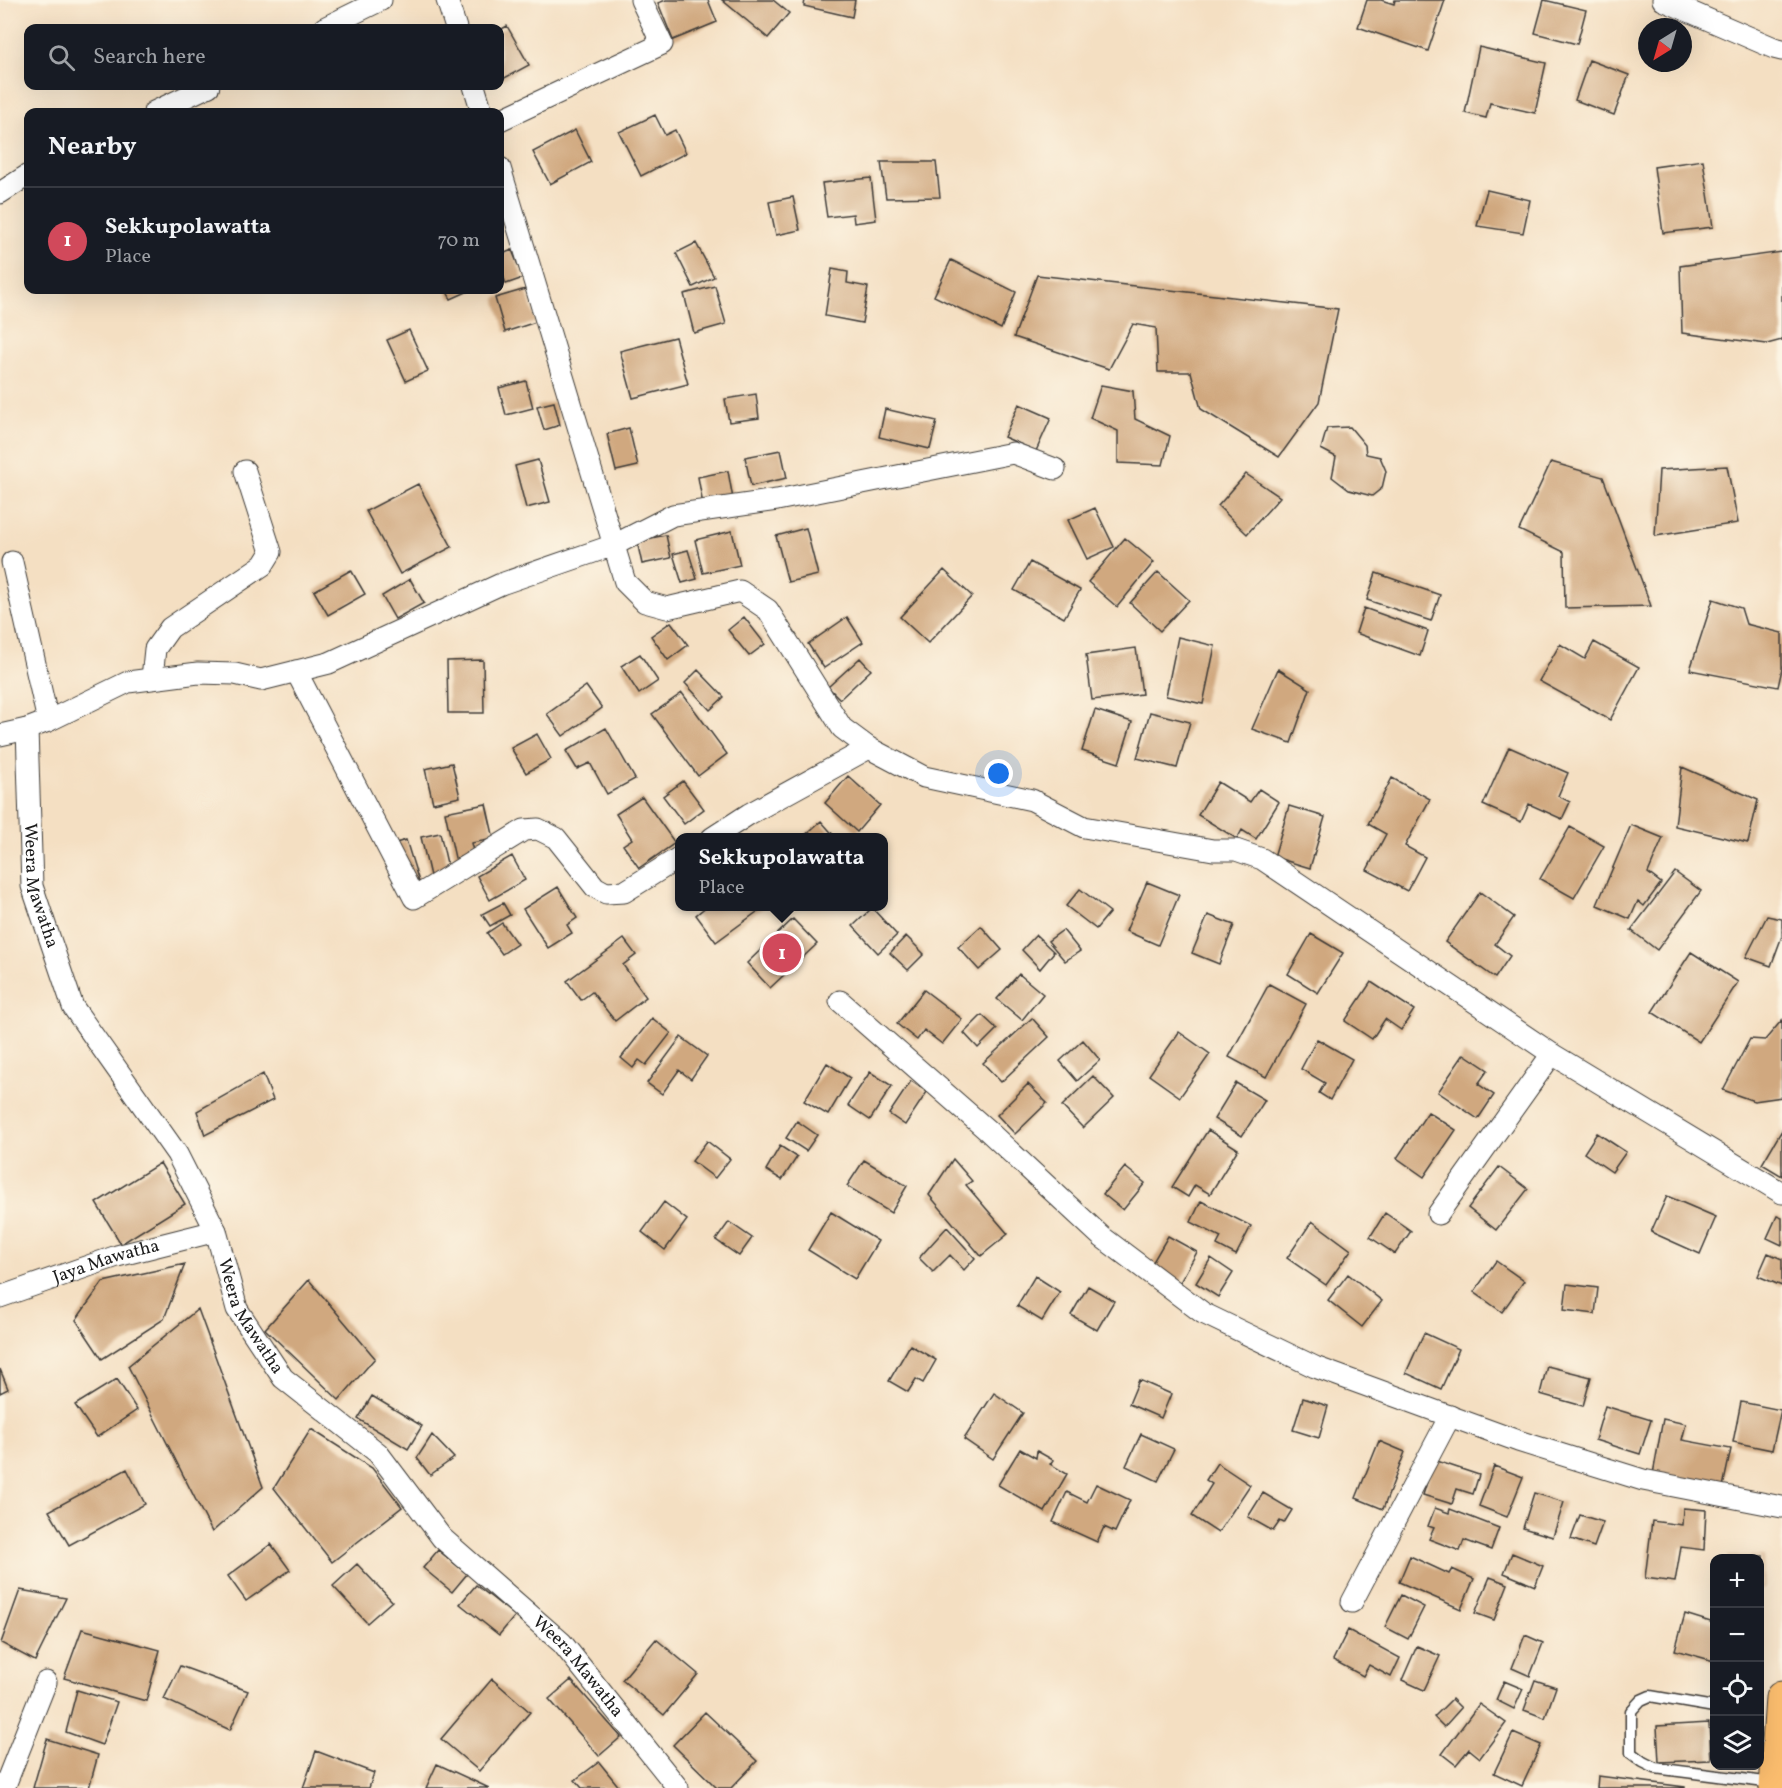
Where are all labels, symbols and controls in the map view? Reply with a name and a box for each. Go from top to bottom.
north arrow [1638,18,1692,72]
search box [24,24,504,90]
icon: search [45,41,78,74]
text: Search here [93,42,206,73]
text: Nearby [48,129,137,165]
text: Sekkupolawatta [105,212,271,243]
text: 1 [63,227,72,255]
text: 70 m [437,227,480,255]
text: Place [105,243,151,271]
your location [984,759,1013,788]
street label: Weera Mawatha [18,823,65,951]
popup [675,833,888,911]
text: Sekkupolawatta [698,843,865,874]
text: Place [698,874,744,902]
pin: 1 [762,930,802,976]
street label: Jaya Mawatha [49,1233,162,1290]
street label: Weera Mawatha [211,1256,289,1379]
map controls [1710,1554,1764,1770]
button: + [1710,1554,1764,1608]
button: − [1710,1608,1764,1662]
street label: Weera Mawatha [527,1610,629,1723]
button: locate [1710,1662,1764,1716]
button: layers [1710,1716,1764,1770]

